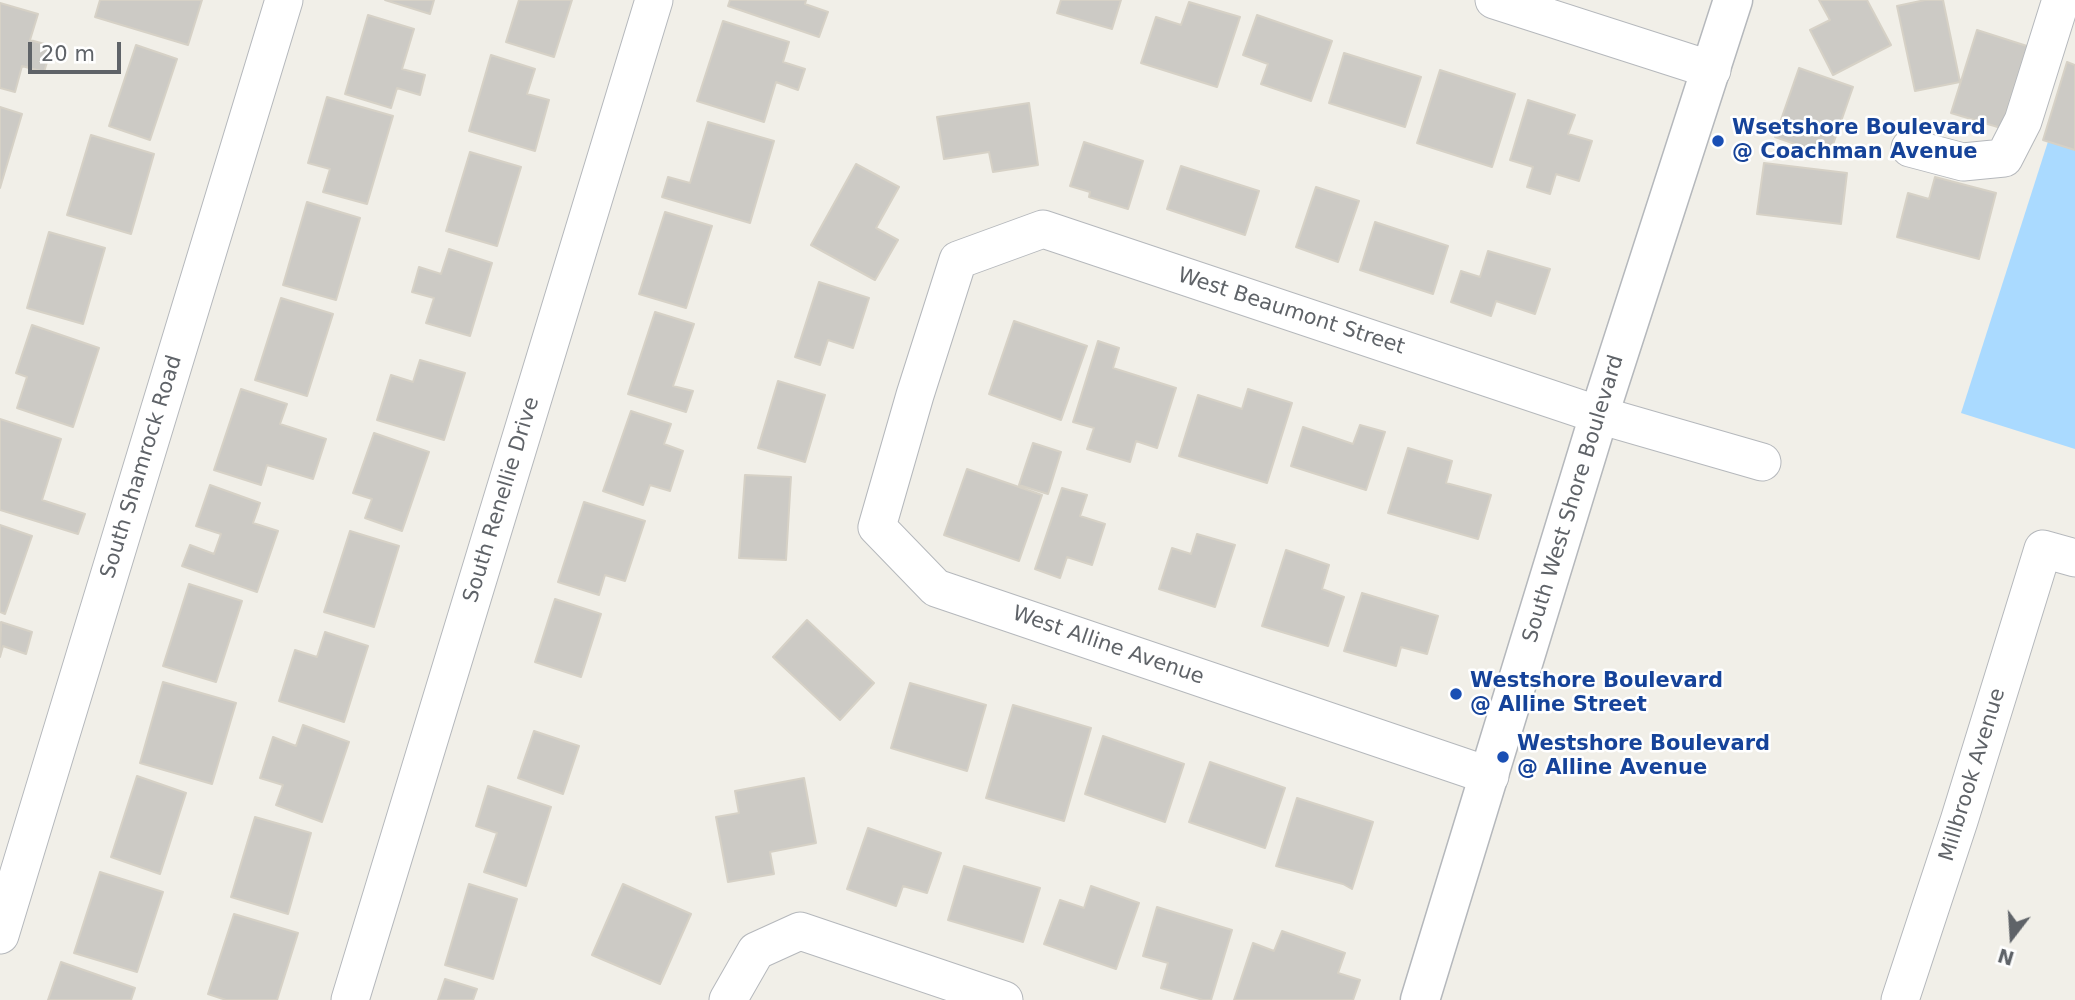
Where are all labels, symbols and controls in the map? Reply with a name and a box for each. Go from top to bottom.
scale bar [32,28,124,72]
text: 20 m [41,42,95,66]
place label: Wsetshore Boulevard @ Coachman Avenue [1732,116,1986,166]
marker: Wsetshore Boulevard @ Coachman Avenue [1710,133,1726,149]
street label: West Beaumont Street [1174,263,1408,361]
street label: South Shamrock Road [96,352,188,582]
street label: South West Shore Boulevard [1518,352,1630,646]
street label: South Renellie Drive [459,394,545,606]
street label: West Alline Avenue [1009,601,1207,691]
place label: Westshore Boulevard @ Alline Street [1470,669,1723,719]
street label: Millbrook Avenue [1935,685,2011,865]
marker: Westshore Boulevard @ Alline Street [1448,686,1464,702]
place label: Westshore Boulevard @ Alline Avenue [1517,732,1770,782]
marker: Westshore Boulevard @ Alline Avenue [1495,749,1511,765]
north arrow [1977,902,2047,972]
text: N [1995,944,2017,970]

